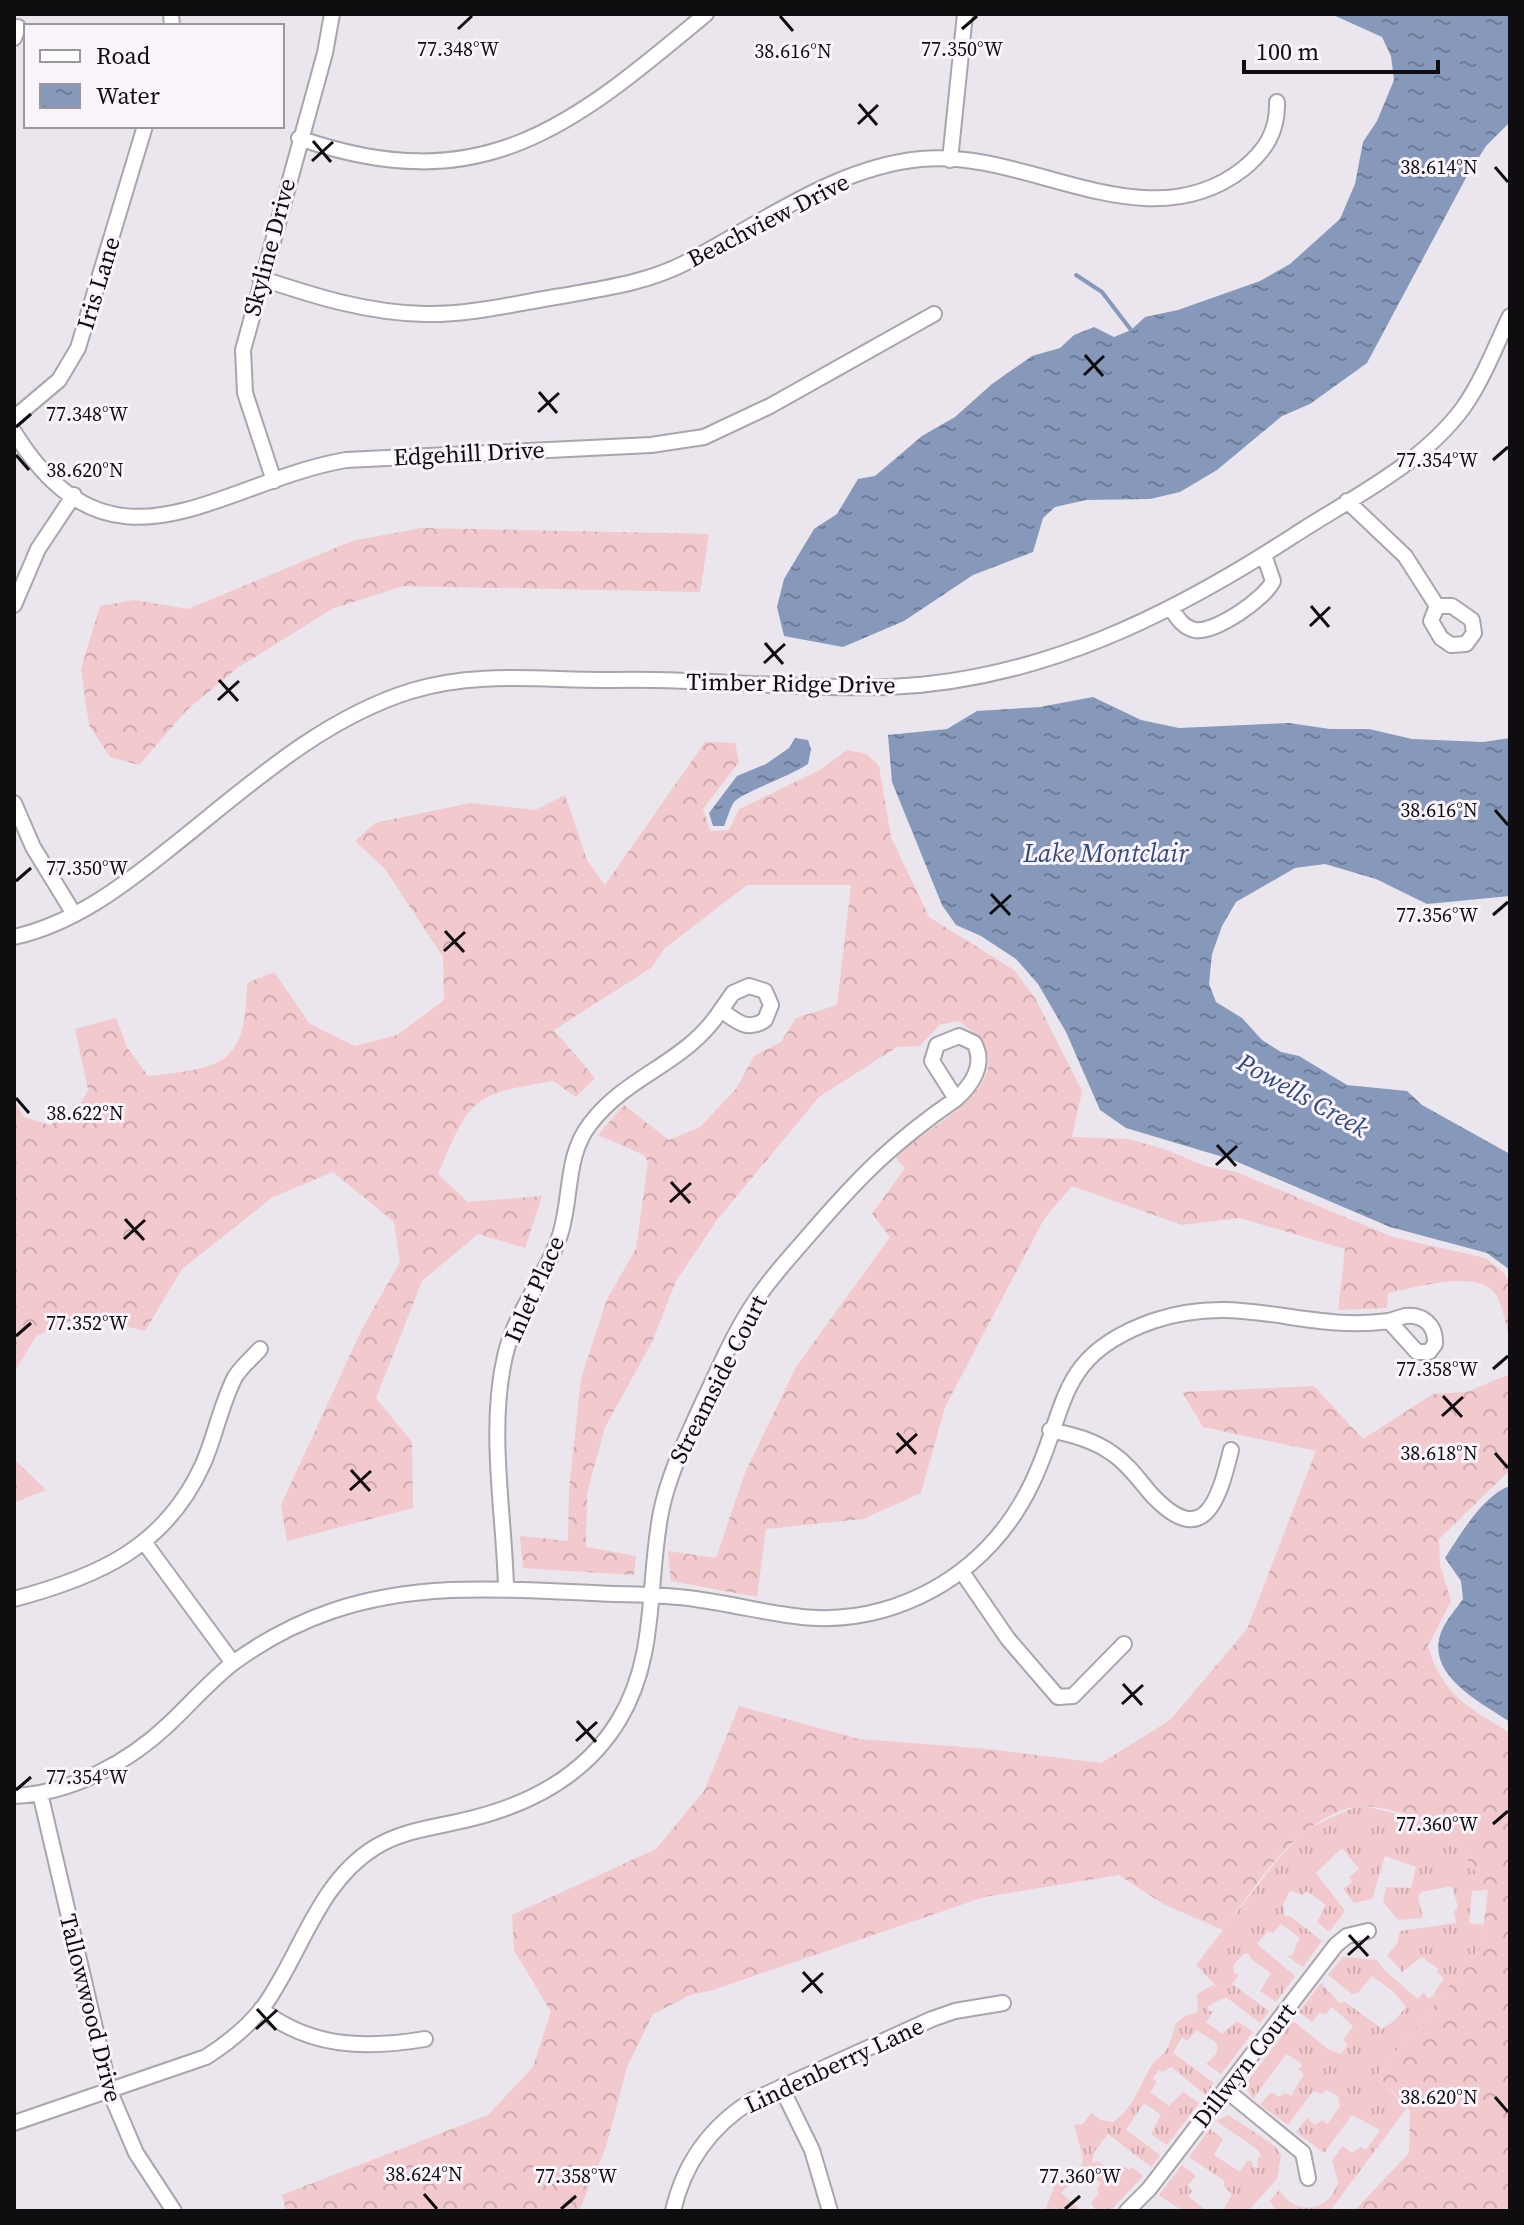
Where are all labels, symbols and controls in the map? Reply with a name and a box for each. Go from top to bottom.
legend [24,24,284,128]
scale bar [1244,24,1438,74]
text: 77.348°W [417,35,500,63]
text: 77.350°W [921,35,1004,63]
text: 100 m [1256,35,1319,68]
text: 38.616°N [754,37,832,65]
text: Road [96,39,151,72]
text: Water [96,79,160,112]
text: 38.614°N [1400,153,1478,181]
street label: Beachview Drive [681,165,855,275]
street label: Skyline Drive [235,174,303,320]
street label: Iris Lane [68,233,128,333]
text: 77.348°W [46,400,129,428]
street label: Edgehill Drive [393,433,545,473]
text: 77.354°W [1396,446,1479,474]
text: 38.620°N [46,456,124,484]
street label: Timber Ridge Drive [686,665,896,701]
text: 38.616°N [1400,796,1478,824]
water label: Lake Montclair [1022,835,1189,871]
text: 77.350°W [46,854,129,882]
text: 77.356°W [1396,901,1479,929]
water label: Powells Creek [1230,1044,1376,1146]
text: 38.622°N [46,1099,124,1127]
street label: Inlet Place [496,1230,572,1348]
street label: Streamside Court [661,1289,775,1469]
text: 77.352°W [46,1309,129,1337]
text: 77.358°W [1396,1355,1479,1383]
text: 38.618°N [1400,1439,1478,1467]
text: 77.354°W [46,1763,129,1791]
text: 77.360°W [1396,1810,1479,1838]
street label: Tallowwood Drive [52,1910,130,2106]
street label: Dillwyn Court [1185,1996,1303,2134]
street label: Lindenberry Lane [739,2009,929,2121]
text: 38.620°N [1400,2083,1478,2111]
text: 38.624°N [385,2160,463,2188]
text: 77.358°W [535,2162,618,2190]
text: 77.360°W [1039,2162,1122,2190]

